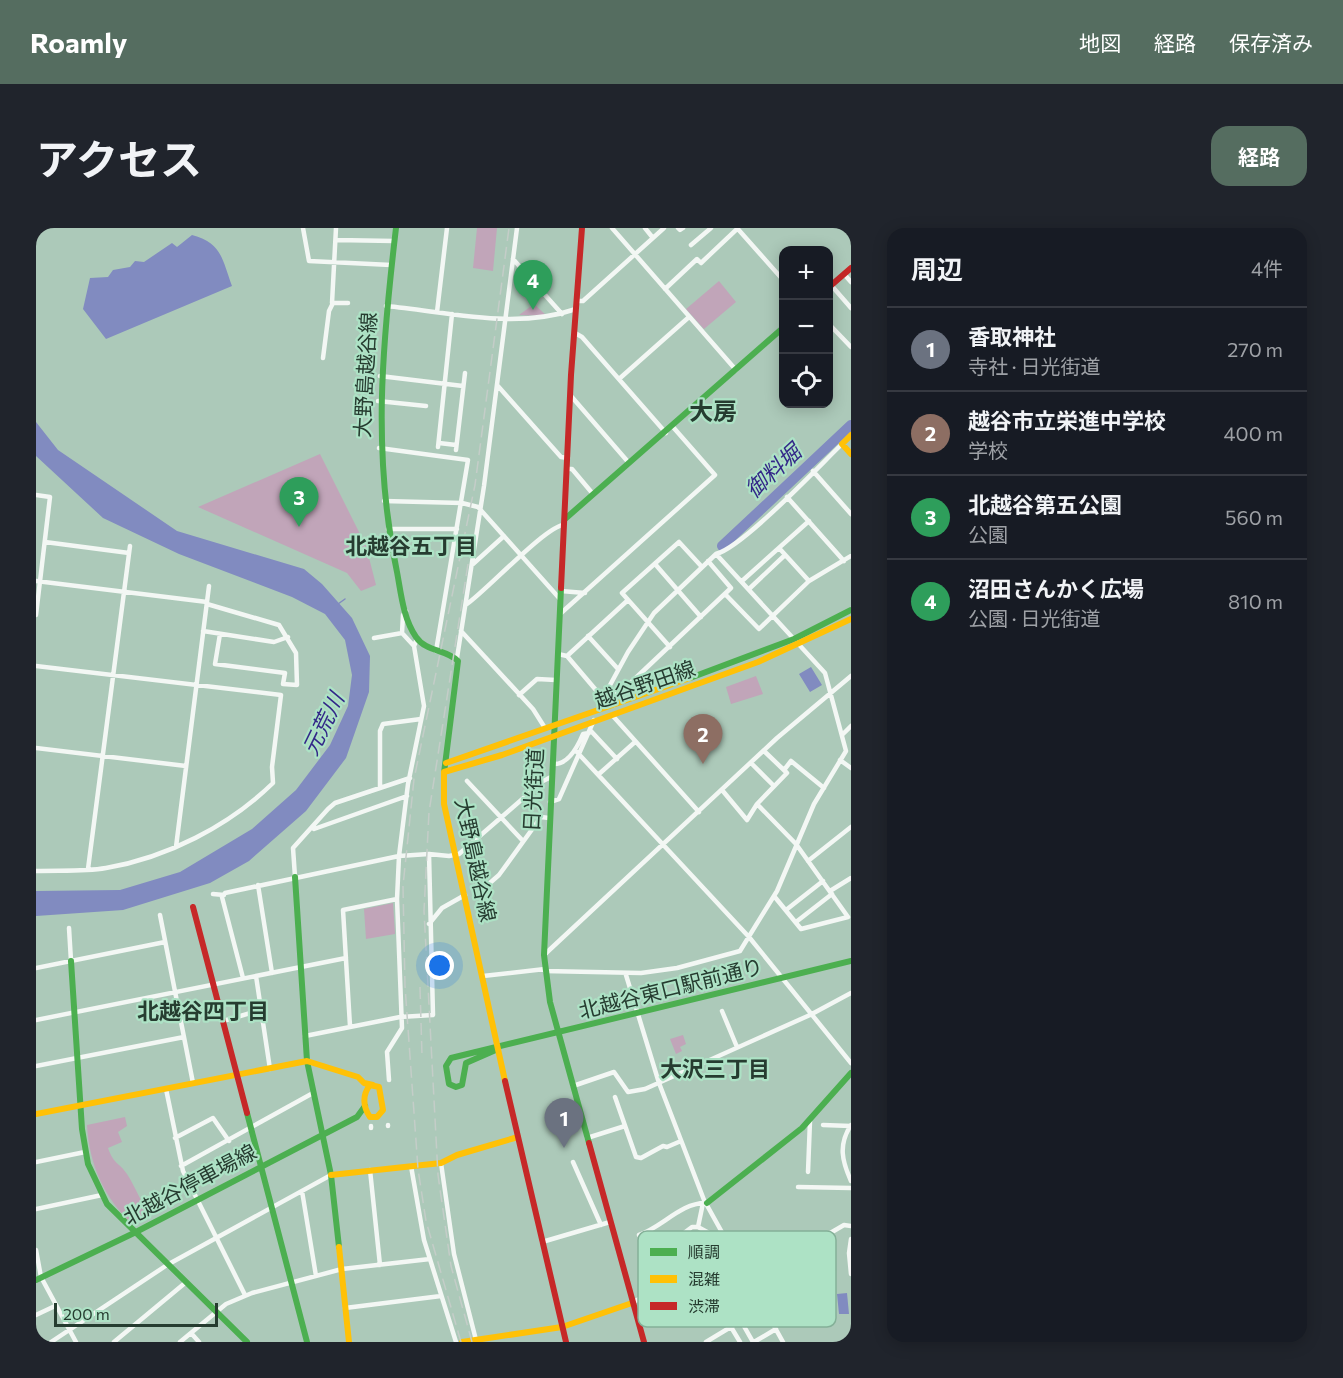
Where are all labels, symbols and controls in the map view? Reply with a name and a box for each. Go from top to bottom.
text: Roamly [30,25,127,59]
text: 地図 [1079,30,1121,55]
text: 経路 [1154,30,1196,55]
text: 保存済み [1229,30,1313,55]
button: 経路 [1211,126,1307,186]
text: アクセス [36,132,202,184]
map controls [779,246,833,408]
button: + [779,246,833,300]
text: 周辺 [911,253,963,284]
text: 4件 [1251,256,1283,280]
pin: 4 [514,260,552,310]
button: − [779,300,833,354]
street label: 大野島越谷線 [349,311,380,438]
text: 香取神社 [968,323,1056,350]
text: 1 [926,337,935,361]
text: 270 m [1227,337,1283,361]
button: locate [779,354,833,408]
text: 寺社 · 日光街道 [968,354,1100,378]
district label: 大房 [689,396,737,425]
text: 越谷市立栄進中学校 [968,407,1166,434]
text: 2 [925,421,936,445]
text: 400 m [1224,421,1283,445]
water label: 御料堀 [739,436,808,503]
text: 学校 [968,438,1008,462]
pin: 3 [280,478,318,527]
text: 北越谷第五公園 [968,491,1122,518]
text: 3 [925,505,936,529]
text: 560 m [1225,505,1283,529]
text: 公園 [968,522,1008,546]
district label: 北越谷五丁目 [345,532,477,559]
text: 沼田さんかく広場 [968,575,1144,602]
text: 4 [924,589,937,613]
text: 810 m [1228,589,1283,613]
text: 公園 · 日光街道 [968,606,1100,630]
street label: 越谷野田線 [591,655,698,712]
water label: 元荒川 [296,686,350,759]
pin: 2 [684,714,722,764]
street label: 日光街道 [518,747,547,833]
street label: 大野島越谷線 [451,795,502,924]
your location [425,951,454,980]
street label: 北越谷東口駅前通り [576,953,765,1023]
district label: 北越谷四丁目 [137,997,269,1024]
district label: 大沢三丁目 [660,1055,770,1082]
pin: 1 [544,1098,584,1148]
street label: 北越谷停車場線 [119,1138,260,1229]
legend [638,1231,836,1327]
text: 順調 [688,1242,720,1261]
text: 混雑 [688,1269,720,1288]
text: 渋滞 [688,1296,720,1315]
scale bar [54,1300,218,1328]
text: 200 m [63,1304,110,1323]

